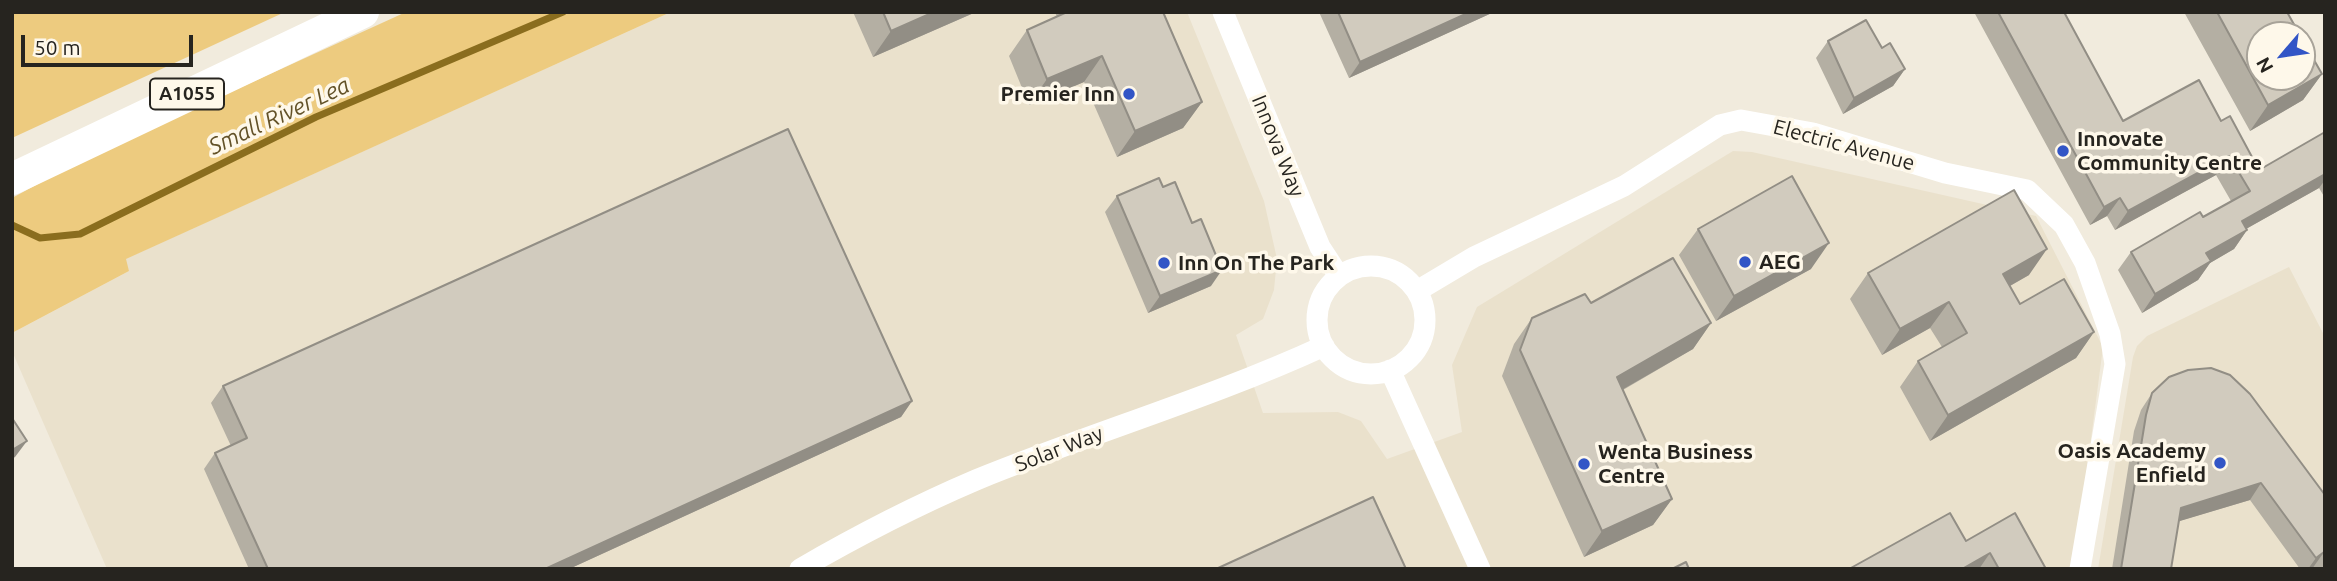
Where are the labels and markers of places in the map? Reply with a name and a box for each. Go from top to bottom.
place label: Premier Inn [1001,81,1115,107]
marker: Premier Inn [1121,86,1137,102]
place label: Innovate Community Centre [2077,126,2262,176]
marker: Innovate Community Centre [2055,143,2071,159]
place label: AEG [1759,249,1801,275]
place label: Inn On The Park [1178,250,1334,276]
marker: AEG [1737,254,1753,270]
marker: Inn On The Park [1156,255,1172,271]
place label: Oasis Academy Enfield [2058,438,2206,488]
place label: Wenta Business Centre [1598,439,1753,489]
marker: Oasis Academy Enfield [2212,455,2228,471]
marker: Wenta Business Centre [1576,456,1592,472]

